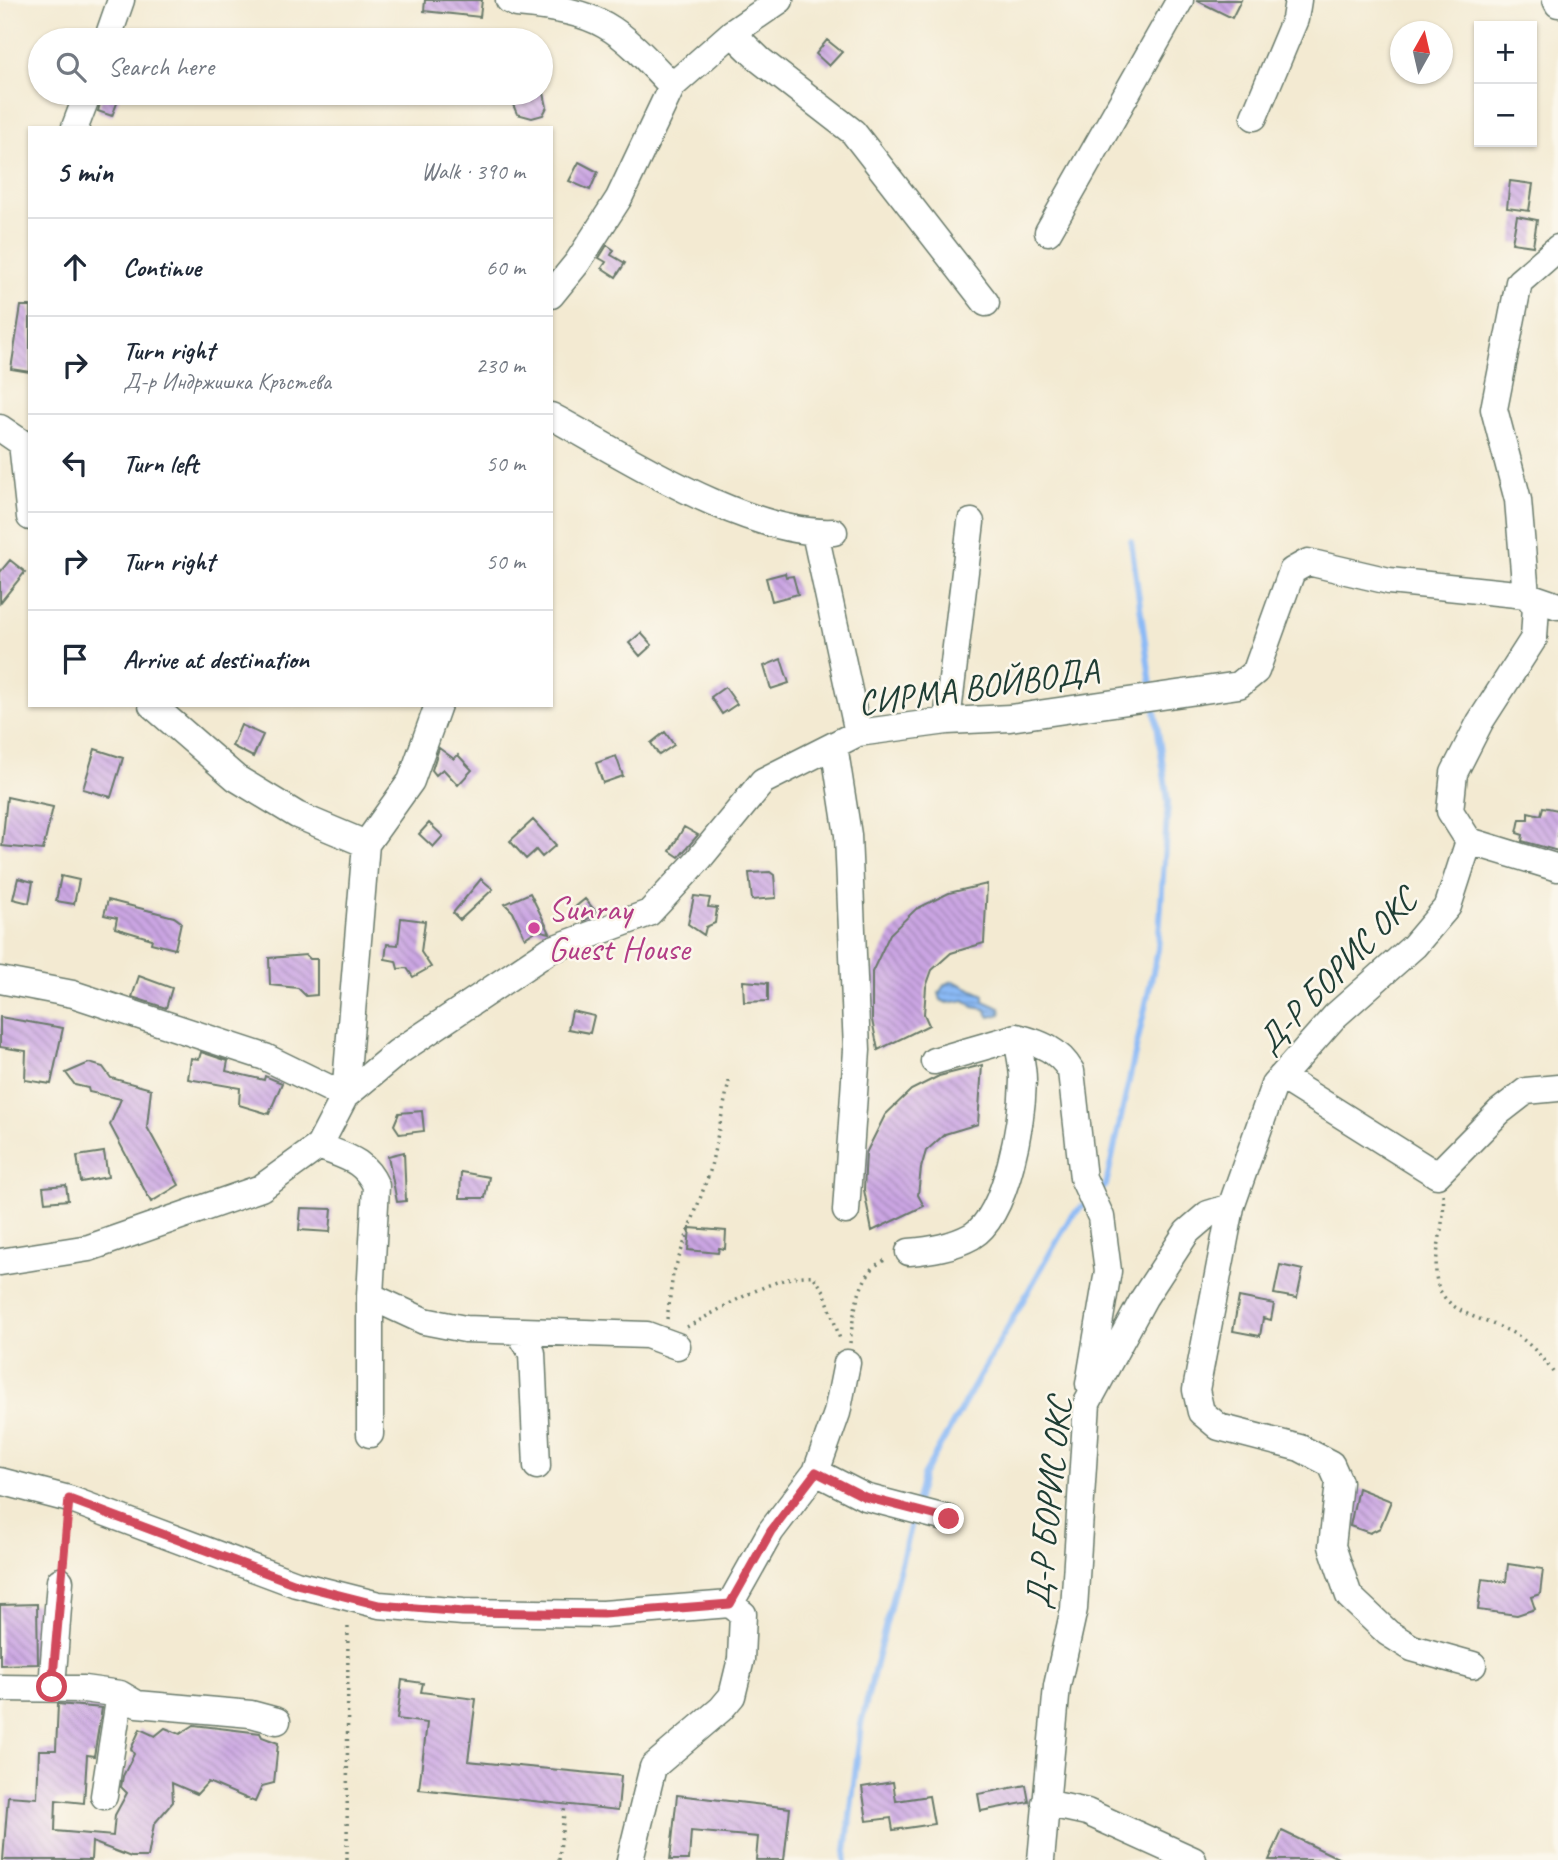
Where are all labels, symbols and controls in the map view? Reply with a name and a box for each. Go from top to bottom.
north arrow [1390,21,1453,84]
map controls [1474,21,1537,147]
button: + [1474,21,1537,84]
search box [28,28,553,105]
icon: search [52,48,90,86]
text: Search here [108,50,214,83]
button: − [1474,84,1537,147]
text: 5 min [56,153,113,191]
text: Walk · 390 m [421,157,525,186]
icon: ahead [56,248,94,286]
text: Continue [123,251,201,284]
text: 60 m [486,253,525,282]
text: Turn right [123,334,214,367]
icon: right [56,346,94,384]
text: 230 m [476,351,525,380]
text: Д-р Индржишка Кръстева [123,367,331,396]
icon: left [56,444,94,482]
text: Turn left [123,447,198,480]
text: 50 m [486,449,525,478]
icon: right [56,542,94,580]
text: Turn right [123,545,214,578]
text: 50 m [486,547,525,576]
icon: arrive [56,640,94,678]
text: Arrive at destination [123,643,309,676]
street label: СИРМА ВОЙВОДА [855,647,1103,726]
street label: Д-Р БОРИС ОКС [1246,875,1429,1062]
place label: Sunray Guest House [548,886,692,971]
marker: Sunray Guest House [526,920,542,936]
street label: Д-Р БОРИС ОКС [1015,1391,1082,1611]
route end [933,1503,964,1534]
route start [36,1671,67,1702]

